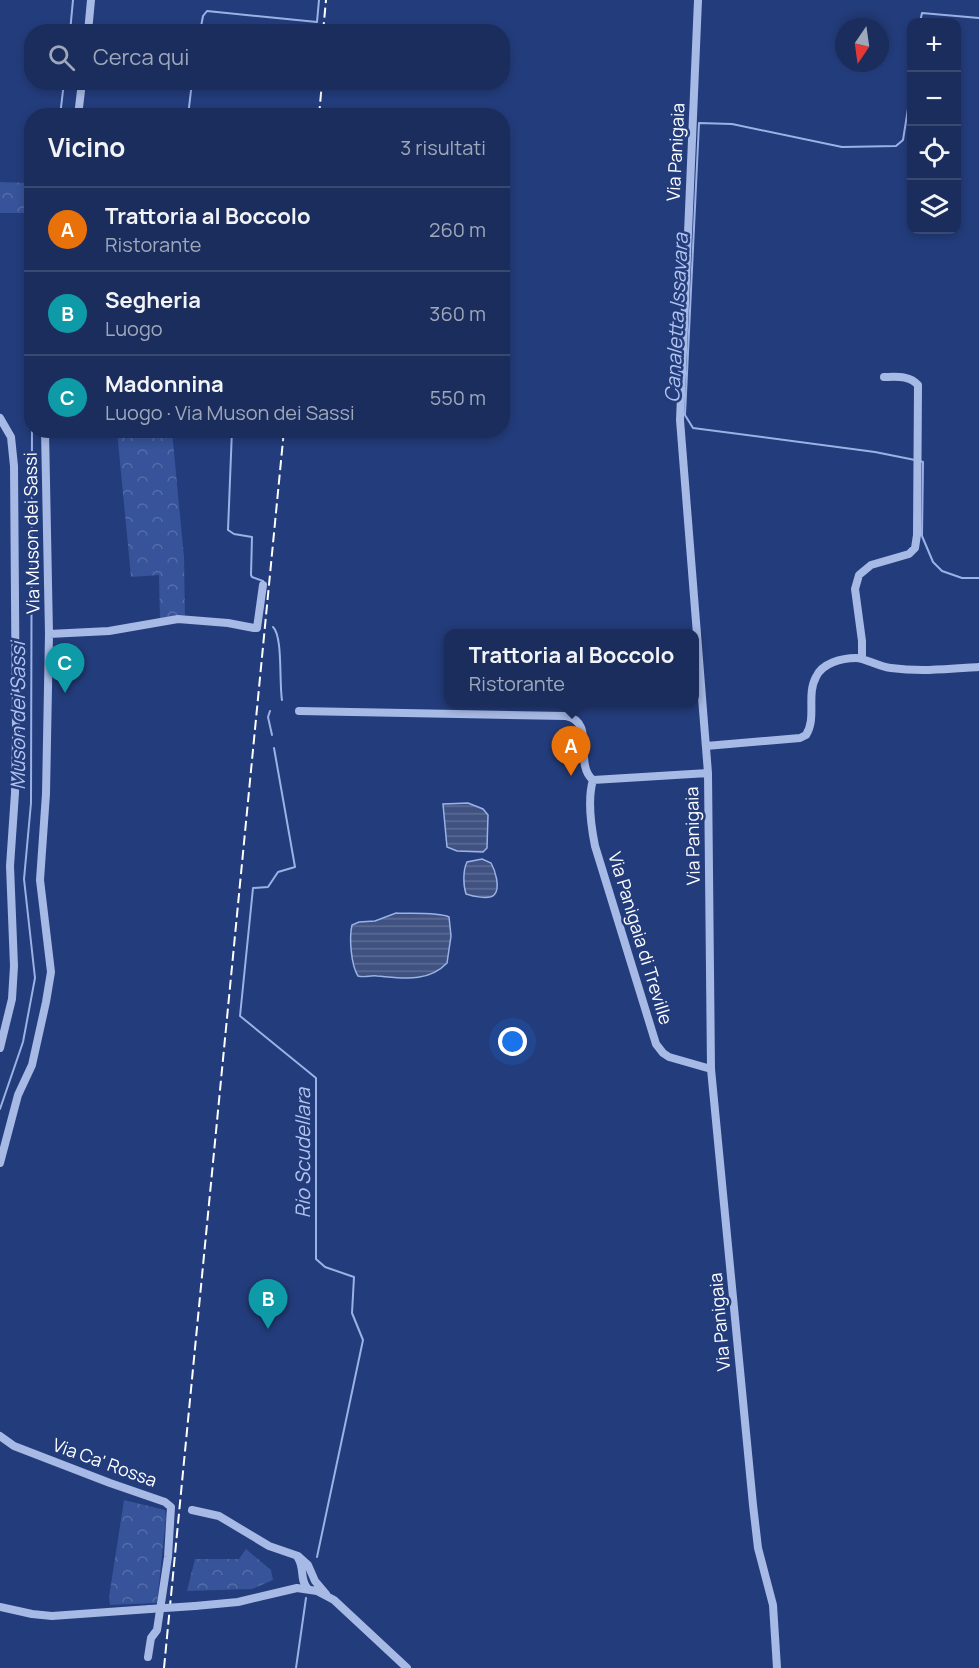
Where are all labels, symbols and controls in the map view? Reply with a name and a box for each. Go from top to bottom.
north arrow [835,18,889,72]
map controls [907,18,961,234]
button: + [907,18,961,72]
search box [24,24,510,90]
icon: search [45,41,78,74]
text: Cerca qui [93,42,189,72]
button: − [907,72,961,126]
street label: Via Panigaia [660,102,690,202]
button: locate [907,126,961,180]
text: Vicino [48,129,125,165]
text: 3 risultati [400,134,486,161]
button: layers [907,180,961,234]
text: Trattoria al Boccolo [105,201,311,231]
text: A [61,216,74,243]
text: 260 m [429,216,486,243]
text: Ristorante [105,231,201,258]
water label: Canaletta Issavara [658,232,694,403]
text: Segheria [105,285,201,315]
text: B [61,300,74,327]
text: 360 m [429,300,486,327]
text: Luogo [105,315,163,342]
text: Madonnina [105,369,224,399]
text: C [60,384,75,411]
text: 550 m [430,384,486,411]
text: Luogo · Via Muson dei Sassi [105,399,355,426]
street label: Via Muson dei Sassi [18,452,44,614]
popup [444,629,699,707]
water label: Muson dei Sassi [4,640,31,790]
text: Trattoria al Boccolo [469,640,674,670]
pin: C [46,644,84,693]
text: Ristorante [469,670,565,697]
pin: A [552,726,590,776]
street label: Via Panigaia [679,787,705,885]
street label: Via Panigaia di Treville [603,849,679,1027]
your location [498,1027,527,1056]
water label: Rio Scudellara [289,1087,316,1218]
street label: Via Panigaia [703,1272,735,1372]
pin: B [248,1280,288,1329]
street label: Via Ca' Rossa [50,1432,160,1492]

